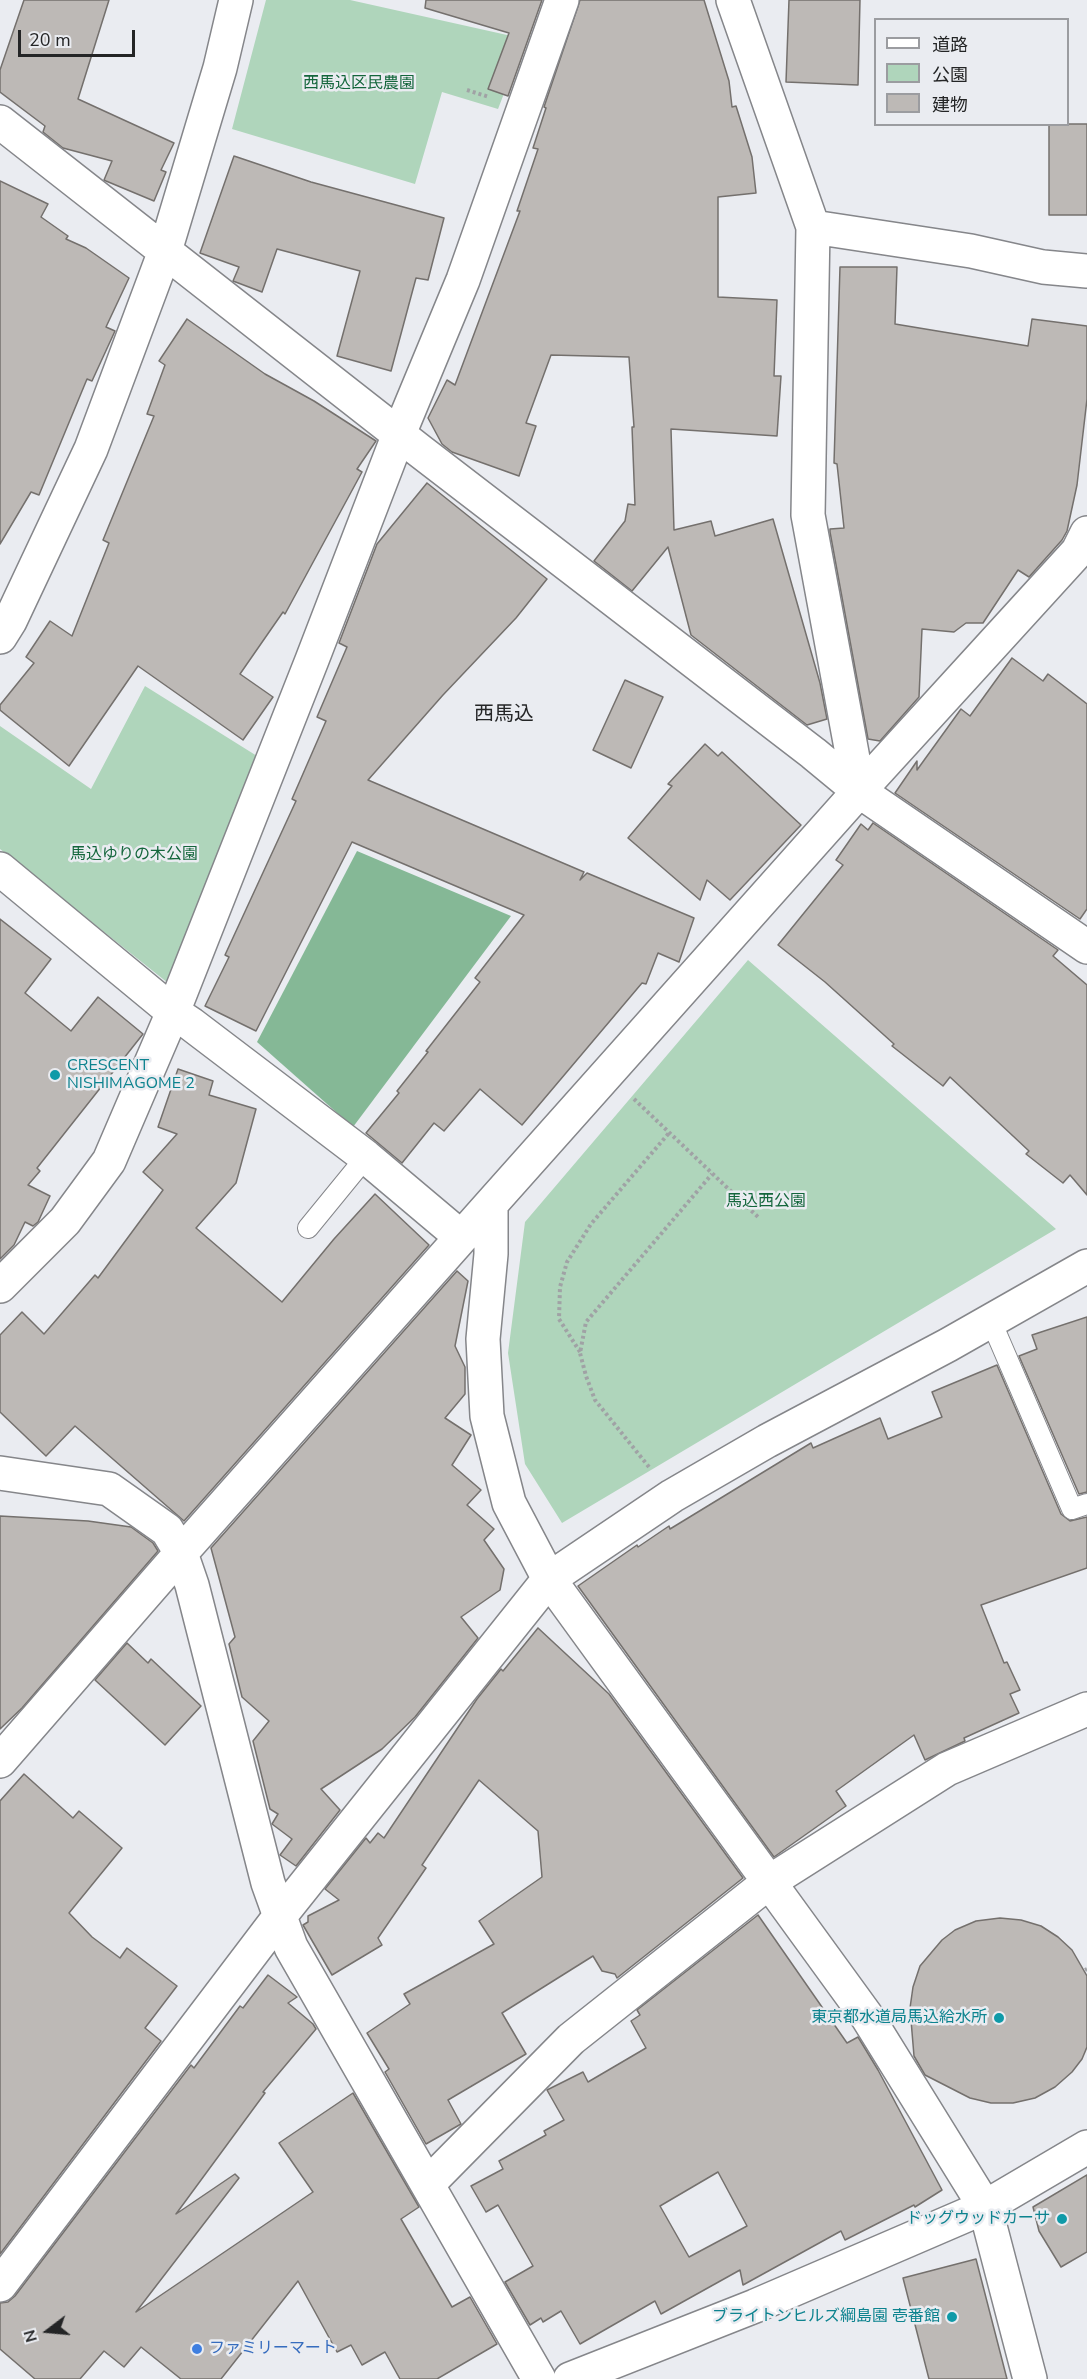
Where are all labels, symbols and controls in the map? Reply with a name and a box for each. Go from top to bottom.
scale bar [21,18,138,56]
legend [874,18,1069,126]
text: 20 m [29,28,71,52]
text: 道路 [932,33,968,57]
text: 公園 [932,63,968,87]
park label: 西馬込区民農園 [303,74,415,94]
text: 建物 [932,93,968,117]
district label: 西馬込 [474,703,534,727]
park label: 馬込ゆりの木公園 [70,845,198,865]
place label: CRESCENT NISHIMAGOME 2 [67,1056,195,1094]
marker: CRESCENT NISHIMAGOME 2 [48,1068,62,1082]
park label: 馬込西公園 [726,1192,806,1212]
place label: 東京都水道局馬込給水所 [811,2008,987,2028]
marker: 東京都水道局馬込給水所 [992,2011,1006,2025]
place label: ドッグウッドカーサ [906,2209,1050,2229]
marker: ドッグウッドカーサ [1055,2212,1069,2226]
north arrow [18,2301,78,2361]
place label: ブライトンヒルズ綱島園 壱番館 [712,2307,940,2327]
marker: ブライトンヒルズ綱島園 壱番館 [945,2310,959,2324]
text: N [18,2327,43,2345]
place label: ファミリーマート [209,2339,337,2359]
marker: ファミリーマート [190,2342,204,2356]

